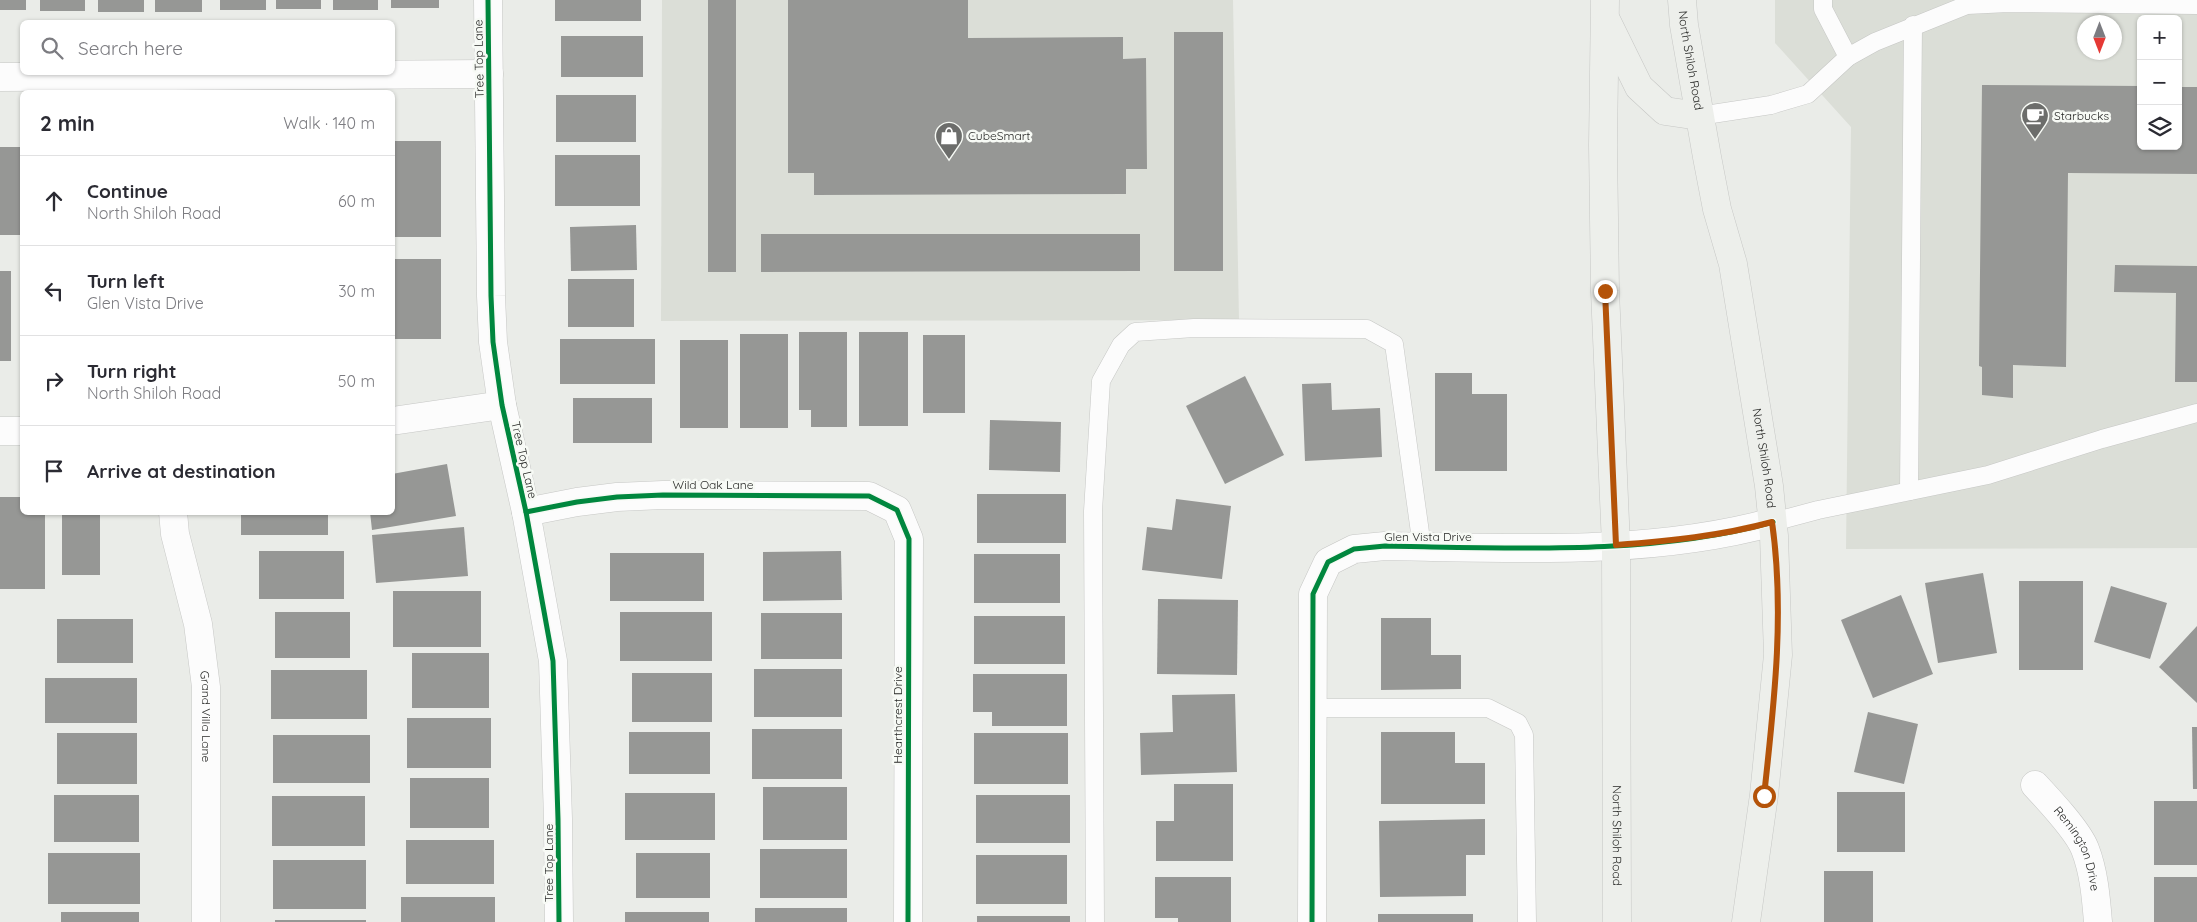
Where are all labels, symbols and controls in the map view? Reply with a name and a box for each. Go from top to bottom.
street label: North Shiloh Road [1676,10,1707,111]
north arrow [2077,15,2122,60]
map controls [2137,15,2182,150]
button: + [2137,15,2182,60]
street label: Tree Top Lane [470,19,487,98]
search box [20,20,395,75]
icon: search [38,34,66,62]
text: Search here [78,36,183,60]
button: − [2137,60,2182,105]
cafe icon: Starbucks [2020,101,2050,140]
button: layers [2137,105,2182,150]
place label: Starbucks [2054,108,2109,123]
text: 2 min [40,110,95,136]
text: Walk · 140 m [283,113,375,133]
shop icon: CubeSmart [934,121,964,160]
place label: CubeSmart [968,128,1030,143]
text: Continue [87,179,168,203]
icon: ahead [40,187,68,215]
text: 60 m [338,191,375,211]
text: North Shiloh Road [87,203,221,223]
text: Turn left [87,269,165,293]
icon: left [40,277,68,305]
route end [1594,280,1617,303]
text: 30 m [338,281,375,301]
text: Glen Vista Drive [87,293,204,313]
text: Turn right [87,359,176,383]
icon: right [40,367,68,395]
text: 50 m [338,371,375,391]
text: North Shiloh Road [87,383,221,403]
street label: North Shiloh Road [1750,407,1779,509]
street label: Tree Top Lane [508,420,541,500]
icon: arrive [40,457,68,485]
text: Arrive at destination [87,459,276,483]
street label: Wild Oak Lane [673,477,754,492]
street label: Glen Vista Drive [1384,529,1472,544]
street label: Hearthcrest Drive [890,666,905,764]
street label: Grand Villa Lane [197,670,214,763]
street label: North Shiloh Road [1610,785,1625,886]
route start [1753,785,1776,808]
street label: Remington Drive [2051,803,2103,892]
street label: Tree Top Lane [541,823,556,902]

